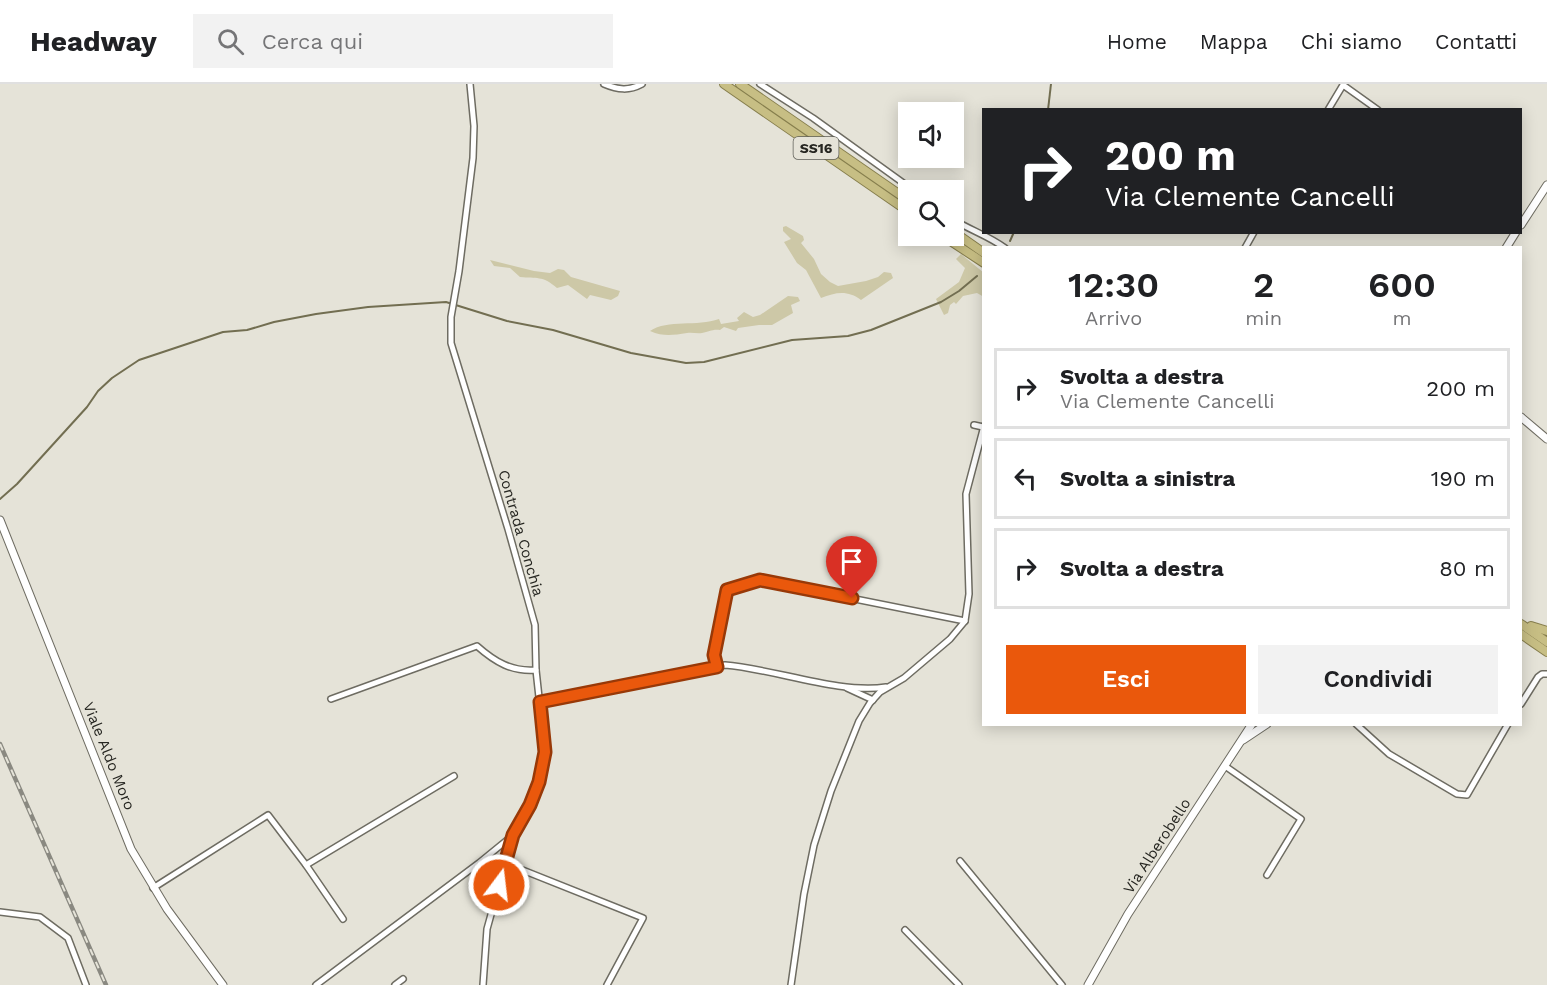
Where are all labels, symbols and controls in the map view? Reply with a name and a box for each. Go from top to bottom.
search box [193,14,613,68]
text: Headway [30,25,157,58]
icon: search [214,25,247,58]
text: Cerca qui [262,29,363,54]
text: Home [1107,29,1167,54]
text: Mappa [1200,29,1268,54]
text: Chi siamo [1301,29,1402,54]
text: Contatti [1435,29,1517,54]
map controls [898,102,964,246]
button: sound [898,102,964,168]
text: 200 m [1105,131,1236,180]
icon: right [1006,132,1084,210]
road number: SS16 [794,137,838,159]
button: search [898,180,964,246]
text: Via Clemente Cancelli [1105,181,1395,213]
text: 12:30 [1068,264,1159,306]
text: 2 [1253,264,1274,306]
text: 600 [1368,264,1436,306]
text: Arrivo [1085,306,1142,330]
text: min [1245,306,1282,330]
text: m [1392,306,1412,330]
text: Svolta a destra [1060,364,1224,389]
icon: right [1009,372,1042,405]
text: 200 m [1426,376,1495,401]
text: Via Clemente Cancelli [1060,389,1275,413]
icon: left [1009,462,1042,495]
text: Svolta a sinistra [1060,466,1235,491]
text: 190 m [1431,466,1495,491]
street label: Contrada Conchia [494,468,548,599]
pin [826,536,877,598]
icon: arrive [835,545,868,578]
icon: right [1009,552,1042,585]
text: Svolta a destra [1060,556,1224,581]
text: 80 m [1439,556,1495,581]
button: Esci [1006,645,1246,714]
button: Condividi [1258,645,1498,714]
street label: Viale Aldo Moro [79,700,139,812]
street label: Via Alberobello [1119,795,1195,897]
position arrow [467,853,531,917]

